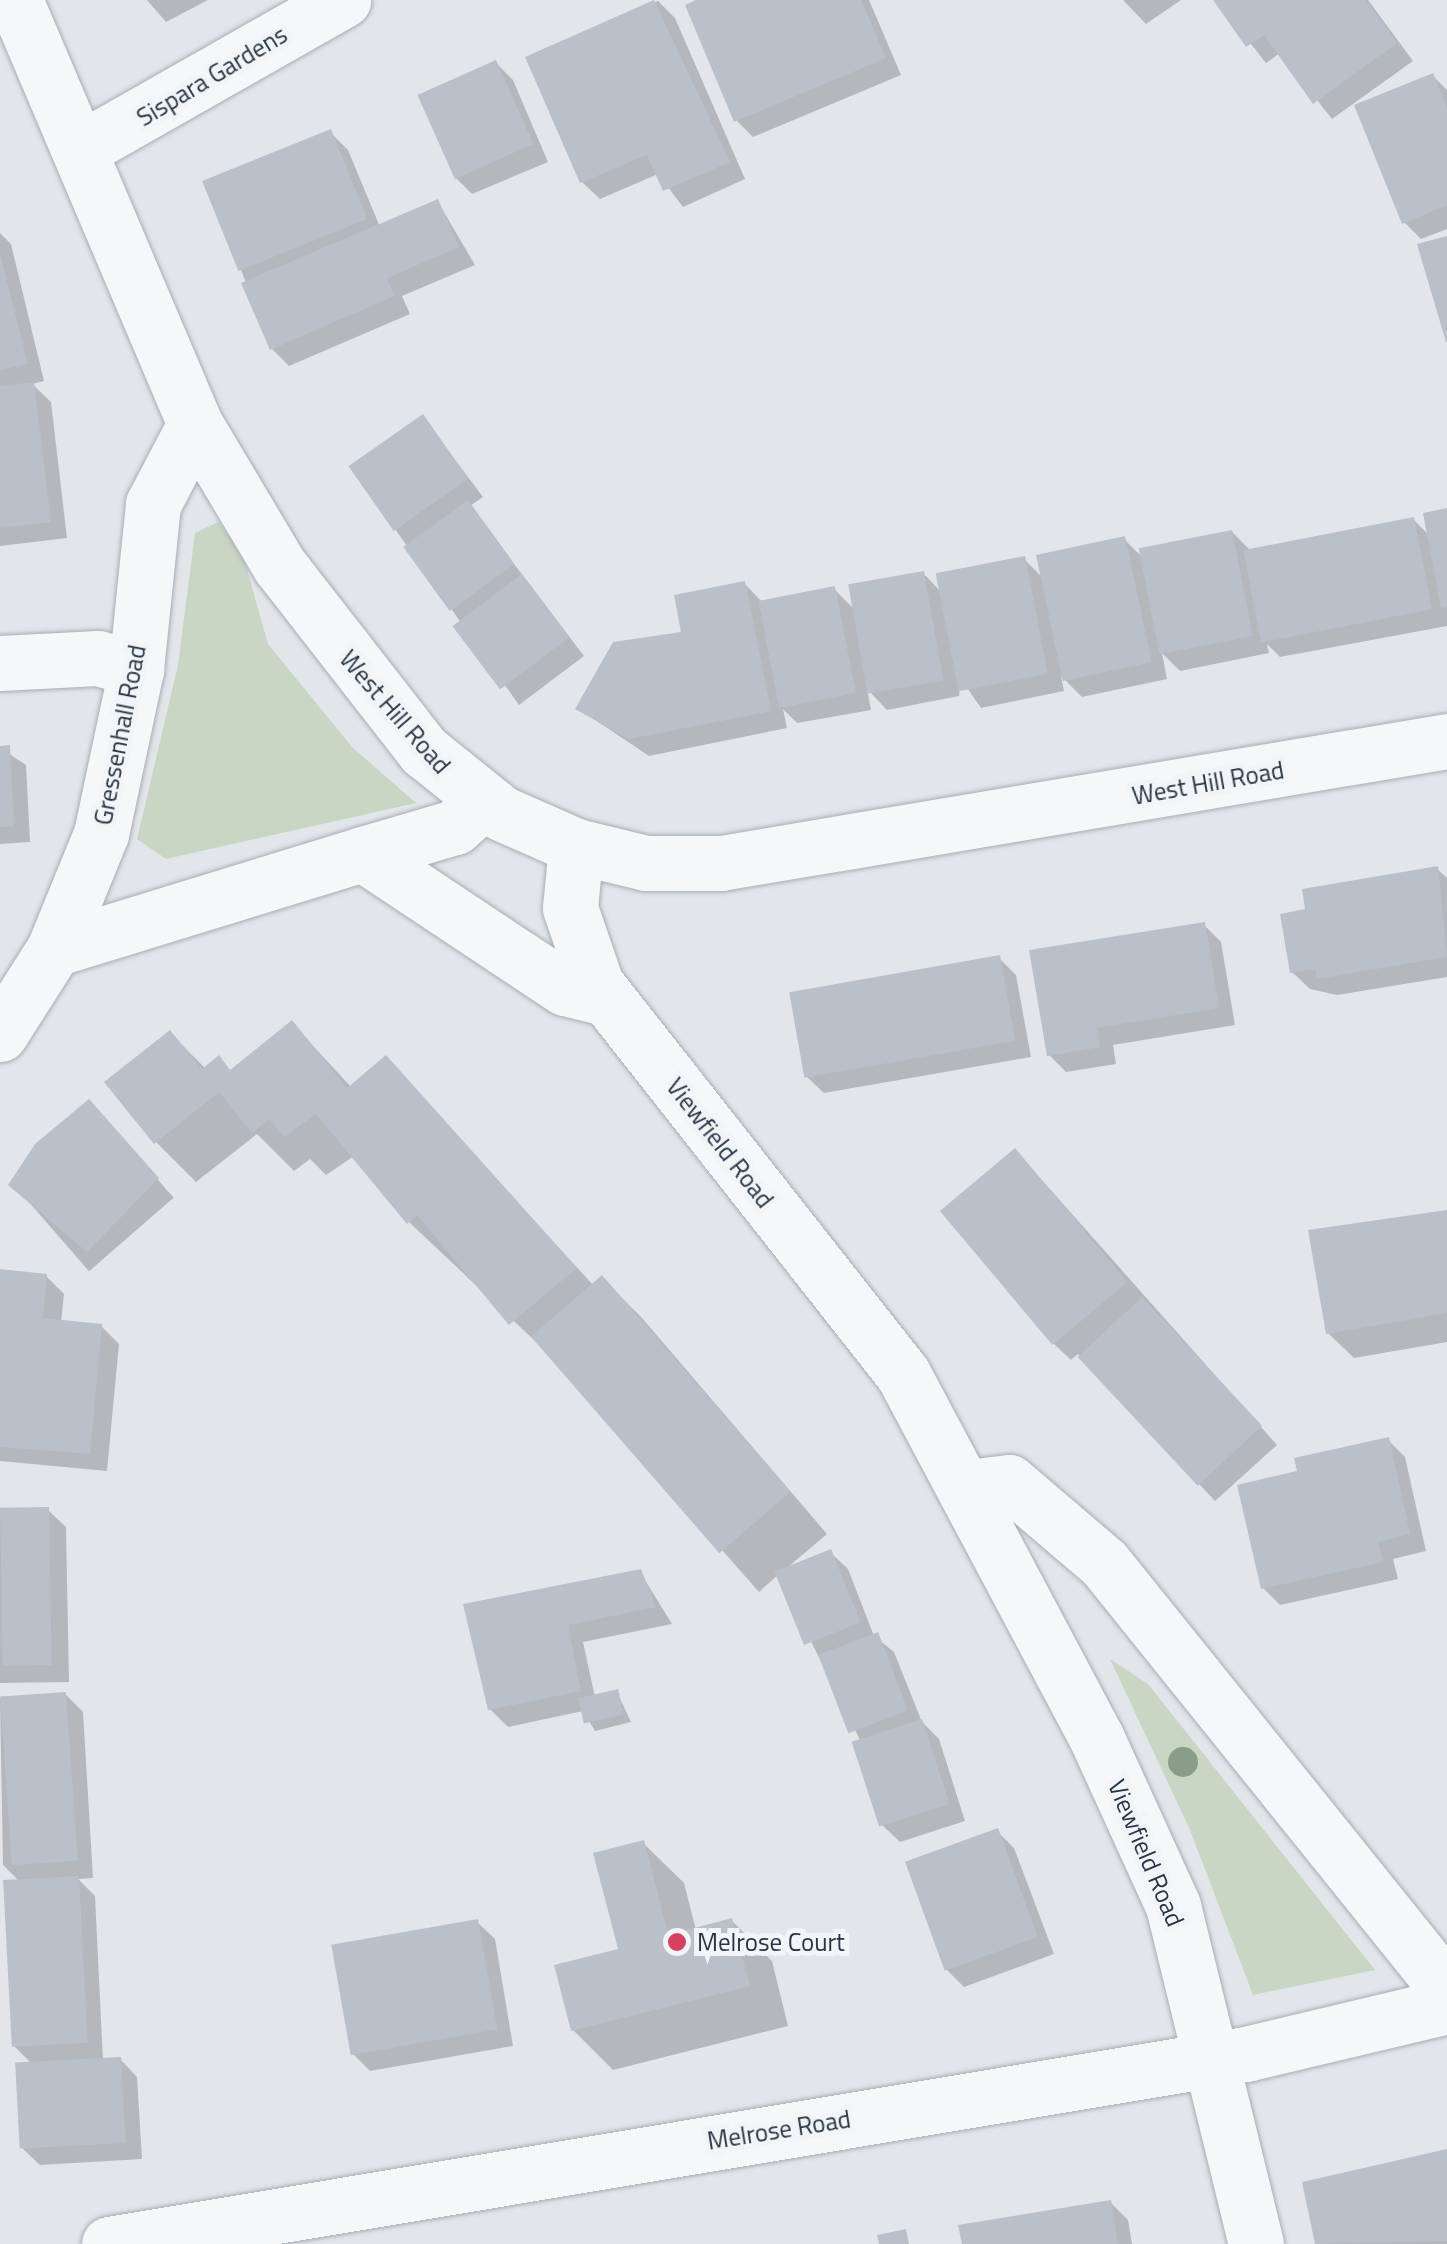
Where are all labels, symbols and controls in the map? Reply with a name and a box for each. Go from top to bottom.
street label: Sispara Gardens [131,19,293,133]
street label: Gressenhall Road [88,642,152,828]
street label: West Hill Road [333,644,457,780]
street label: West Hill Road [1130,755,1286,811]
street label: Viewfield Road [660,1072,780,1214]
street label: Viewfield Road [1102,1775,1190,1931]
place label: Melrose Court [697,1927,845,1957]
marker: Melrose Court [666,1931,688,1953]
street label: Melrose Road [705,2104,853,2156]

